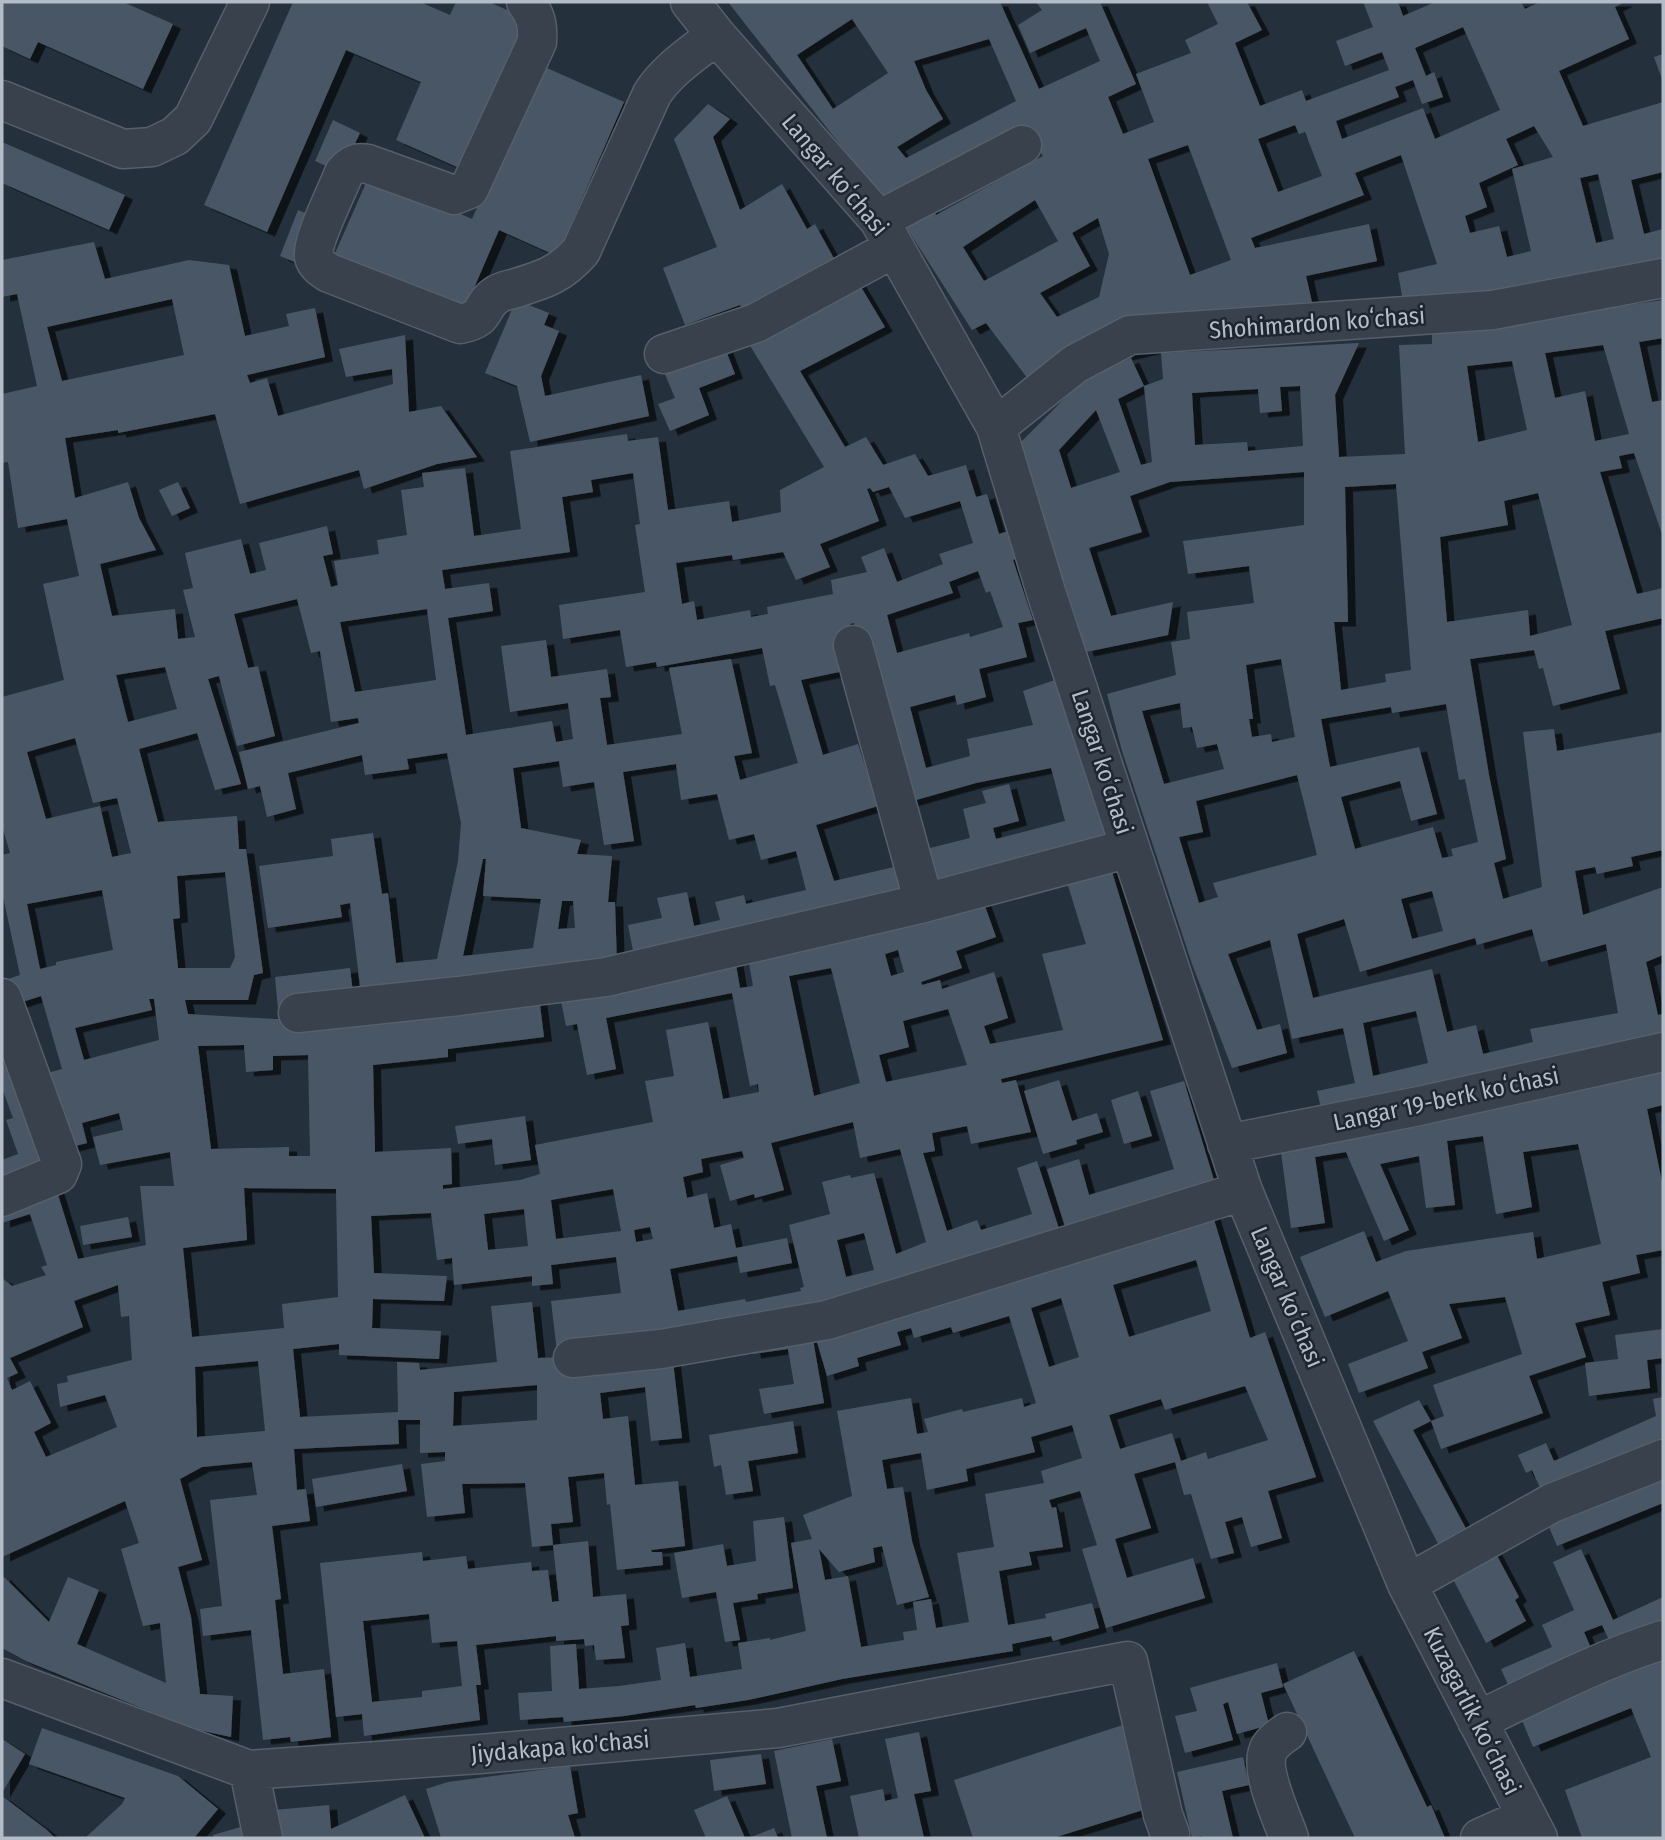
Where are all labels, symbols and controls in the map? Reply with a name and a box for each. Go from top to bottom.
street label: Langar koʻchasi [776,108,894,242]
street label: Shohimardon koʻchasi [1208,301,1426,345]
street label: Langar koʻchasi [1065,686,1139,838]
street label: Langar 19-berk koʻchasi [1331,1061,1561,1137]
street label: Langar koʻchasi [1245,1222,1329,1372]
street label: Kuzagarlik koʻchasi [1418,1622,1526,1800]
street label: Jiydakapa ko'chasi [470,1725,650,1769]

